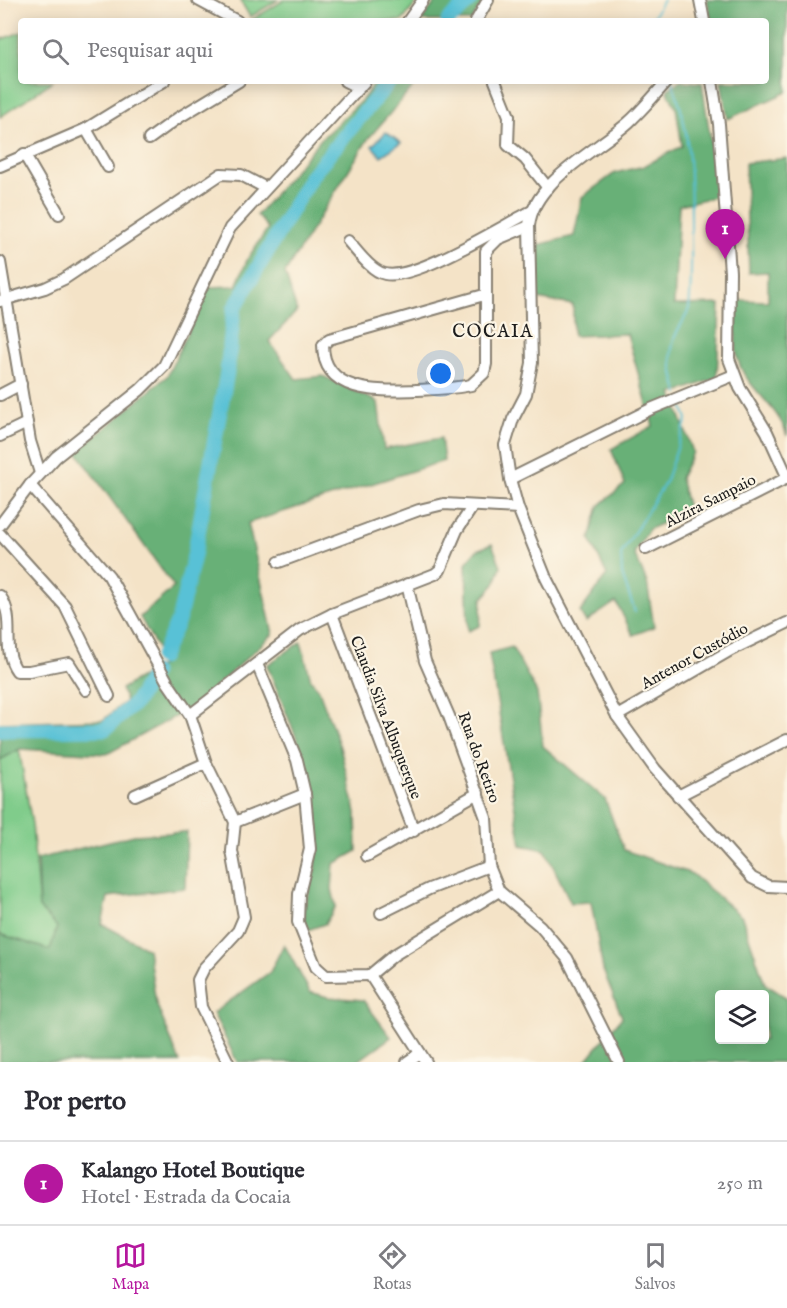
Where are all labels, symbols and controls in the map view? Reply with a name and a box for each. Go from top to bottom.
search box [18,18,769,84]
icon: search [39,35,72,68]
text: Pesquisar aqui [87,37,213,65]
pin: 1 [706,210,744,259]
district label: COCAIA [452,321,534,344]
your location [426,359,455,388]
street label: Alzira Sampaio [661,470,760,534]
street label: Antenor Custódio [637,619,752,695]
street label: Claudia Silva Albuquerque [345,633,426,802]
street label: Rua do Retiro [452,710,504,806]
map controls [715,990,769,1044]
button: layers [715,990,769,1044]
text: Por perto [24,1085,126,1118]
text: Kalango Hotel Boutique [81,1157,305,1185]
text: 1 [40,1171,47,1196]
text: 250 m [717,1171,763,1196]
text: Hotel · Estrada da Cocaia [81,1185,291,1210]
tab: Mapa [112,1239,149,1295]
tab: Rotas [373,1239,411,1295]
tab: Salvos [635,1239,675,1295]

